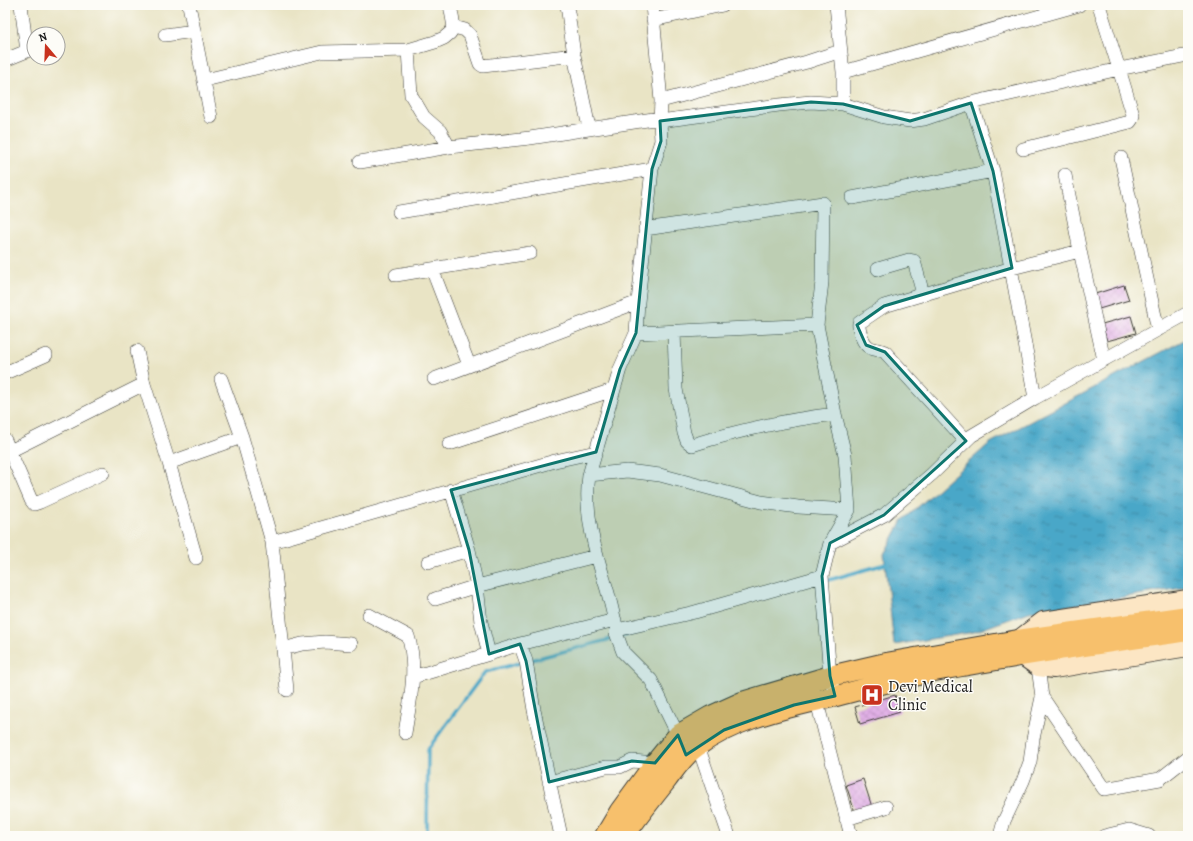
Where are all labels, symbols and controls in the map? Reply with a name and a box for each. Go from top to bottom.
north arrow [26,26,66,66]
text: N [37,29,49,45]
place label: Devi Medical Clinic [888,676,973,716]
hospital icon: Devi Medical Clinic [859,682,885,708]

